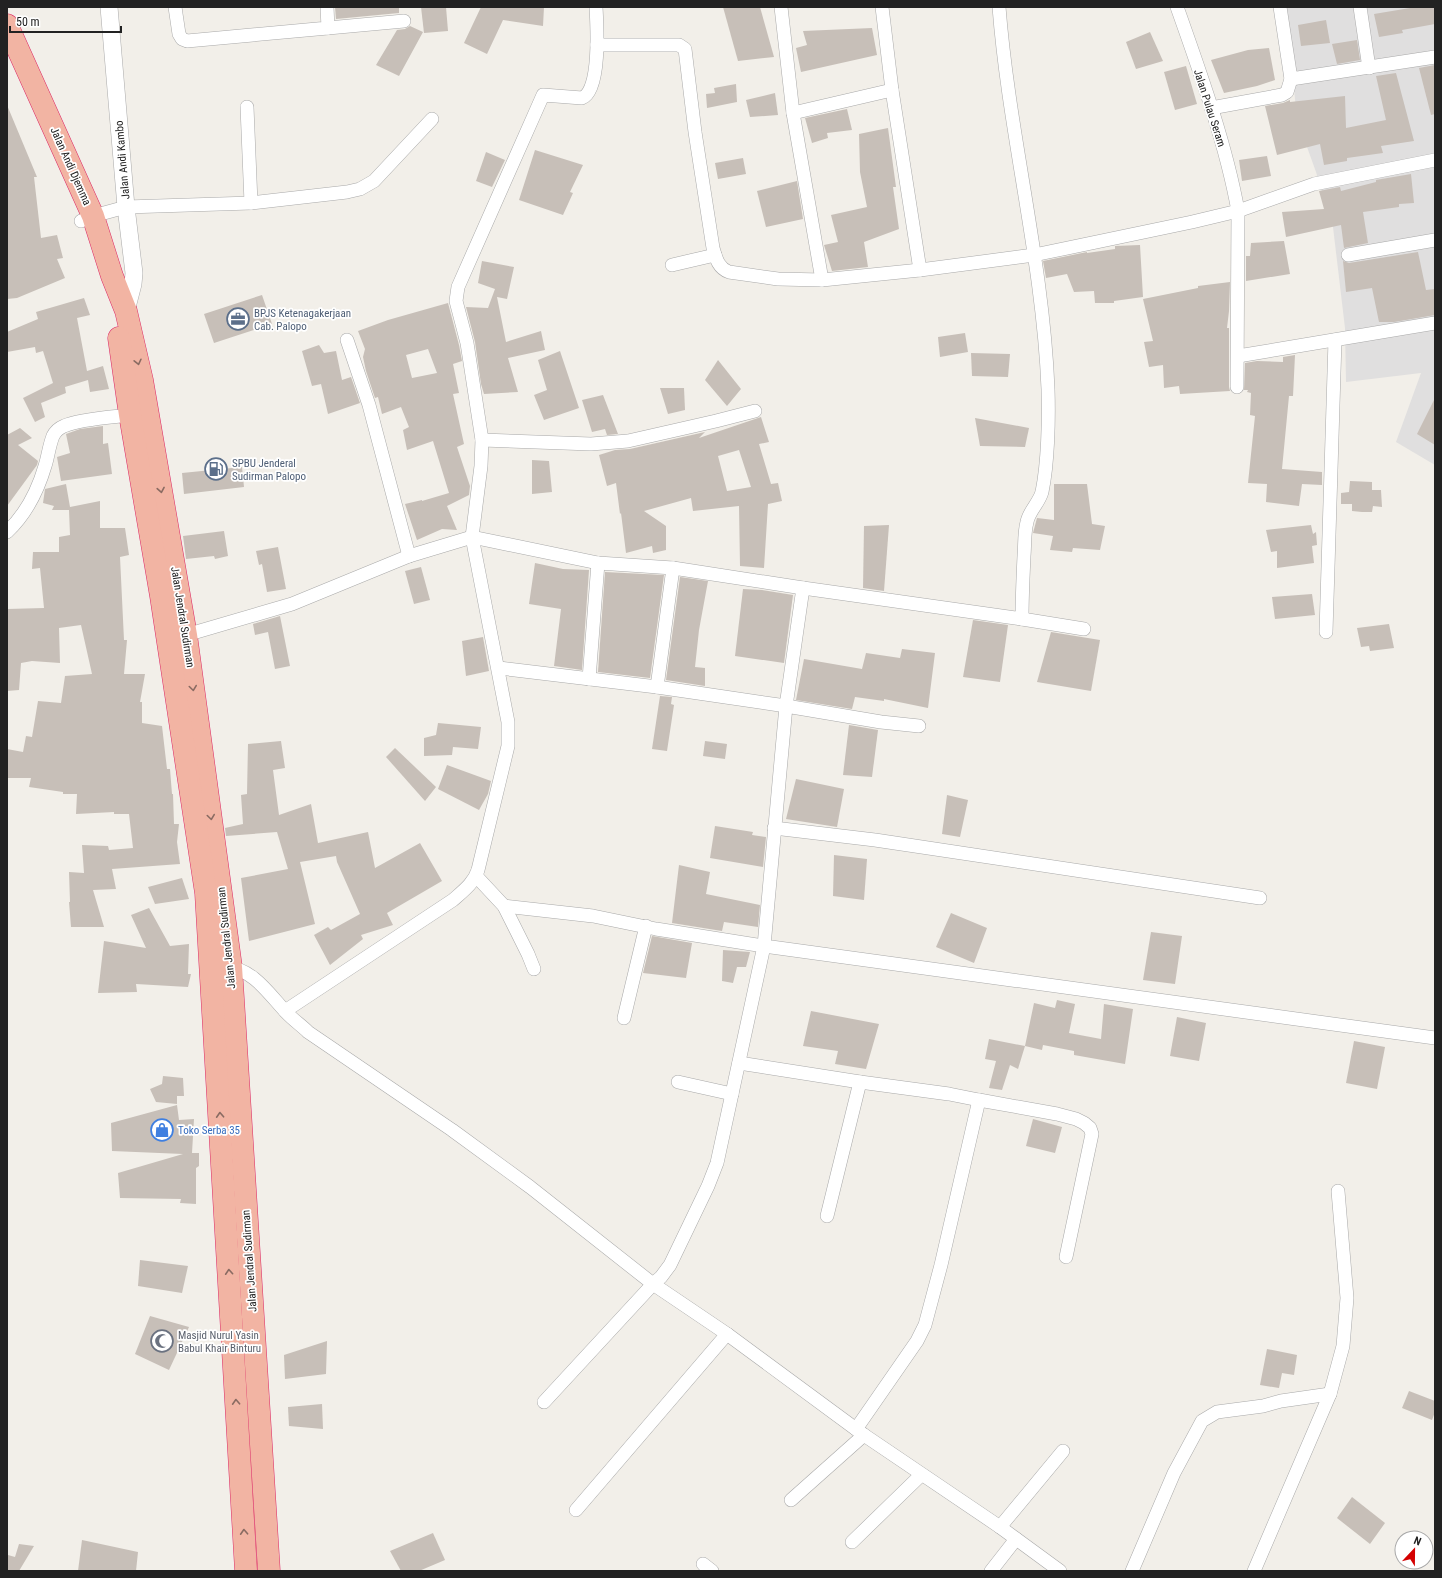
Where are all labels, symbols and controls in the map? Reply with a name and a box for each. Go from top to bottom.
scale bar [10,8,121,34]
text: 50 m [16,15,40,29]
street label: Jalan Pulau Seram [1191,68,1228,149]
street label: Jalan Andi Kambo [113,120,132,200]
street label: Jalan Andi Djemma [47,125,94,207]
office icon: BPJS Ketenagakerjaan Cab. Palopo [225,306,251,332]
place label: BPJS Ketenagakerjaan Cab. Palopo [254,307,351,333]
one-way arrow [134,359,142,366]
fuel station icon: SPBU Jenderal Sudirman Palopo [203,456,229,482]
place label: SPBU Jenderal Sudirman Palopo [232,457,307,483]
one-way arrow [157,487,165,493]
street label: Jalan Jendral Sudirman [168,566,197,669]
one-way arrow [189,685,198,691]
one-way arrow [206,813,215,820]
street label: Jalan Jendral Sudirman [215,886,238,989]
one-way arrow [215,1112,224,1118]
shop icon: Toko Serba 35 [149,1117,175,1143]
place label: Toko Serba 35 [178,1124,240,1137]
street label: Jalan Jendral Sudirman [239,1210,260,1312]
one-way arrow [224,1269,233,1275]
mosque icon: Masjid Nurul Yasin Babul Khair Binturu [149,1328,175,1354]
place label: Masjid Nurul Yasin Babul Khair Binturu [178,1329,261,1355]
one-way arrow [232,1399,241,1405]
one-way arrow [239,1529,248,1535]
north arrow [1394,1530,1434,1570]
text: N [1412,1534,1423,1549]

